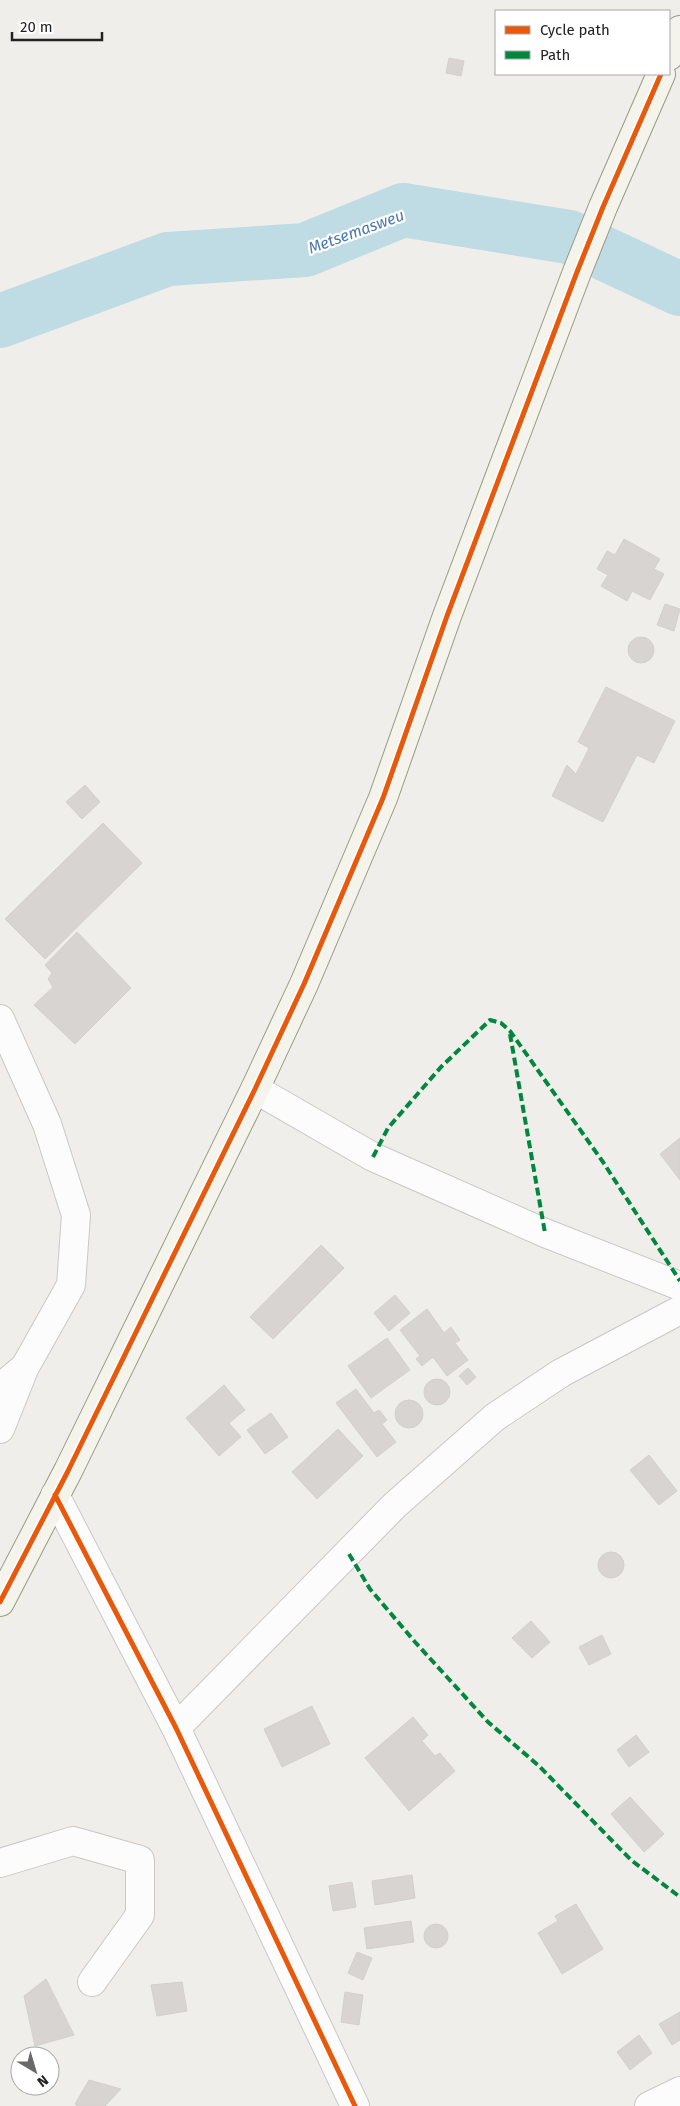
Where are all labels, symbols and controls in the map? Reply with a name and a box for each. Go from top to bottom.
scale bar [12,10,102,42]
legend [495,10,670,75]
text: 20 m [20,18,53,36]
text: Cycle path [540,21,610,39]
text: Path [540,46,570,64]
water label: Metsemasweu [306,205,407,258]
north arrow [10,2046,60,2096]
text: N [34,2071,52,2090]

